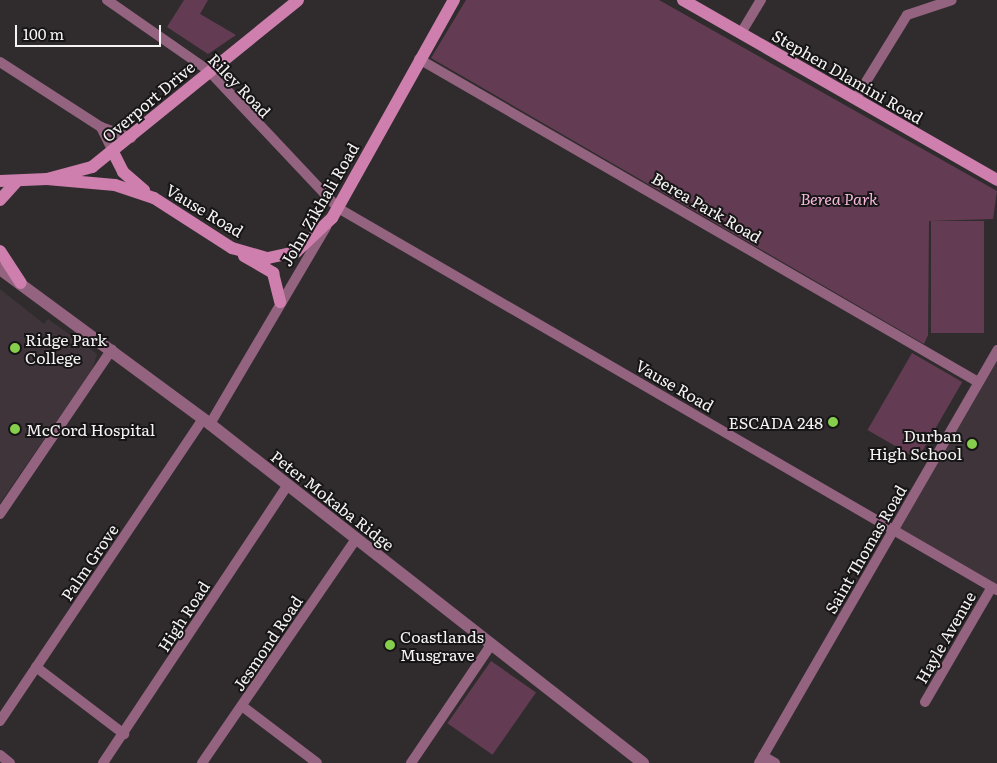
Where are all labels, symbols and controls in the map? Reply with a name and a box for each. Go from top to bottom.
scale bar [18,15,164,47]
text: 100 m [23,22,64,45]
street label: Stephen Dlamini Road [769,25,927,127]
street label: Riley Road [205,49,275,121]
street label: Overport Drive [98,57,198,145]
street label: John Zikhali Road [276,139,362,269]
street label: Berea Park Road [649,168,765,246]
street label: Vause Road [163,179,247,241]
park label: Berea Park [800,188,878,208]
place label: Ridge Park College [25,329,107,367]
marker: Ridge Park College [9,342,21,354]
street label: Vause Road [633,355,717,415]
place label: ESCADA 248 [728,412,823,432]
marker: ESCADA 248 [827,416,839,428]
place label: McCord Hospital [26,419,155,439]
marker: McCord Hospital [8,422,22,436]
place label: Durban High School [869,425,962,463]
marker: Durban High School [966,438,978,450]
street label: Peter Mokaba Ridge [268,446,398,554]
street label: Saint Thomas Road [820,481,910,617]
street label: Palm Grove [56,520,122,604]
street label: High Road [153,577,213,655]
street label: Hayle Avenue [911,588,979,686]
street label: Jesmond Road [228,592,306,694]
place label: Coastlands Musgrave [400,626,484,664]
marker: Coastlands Musgrave [384,639,396,651]

